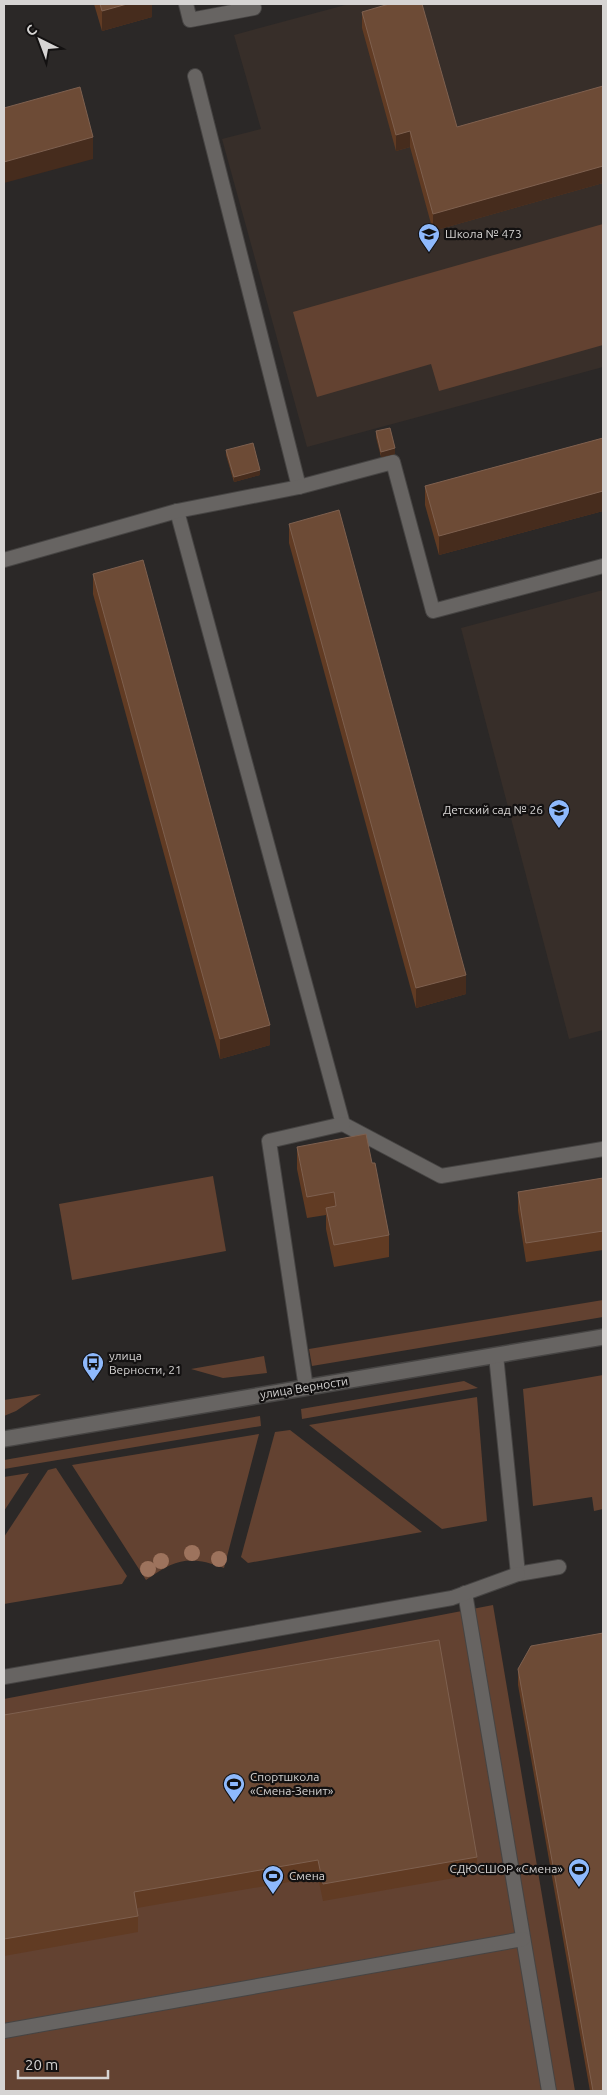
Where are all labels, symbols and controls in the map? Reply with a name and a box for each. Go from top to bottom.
north arrow [15,15,65,65]
text: С [23,21,40,39]
school or university icon: Школа № 473 [417,222,441,253]
place label: Школа № 473 [445,227,522,240]
school or university icon: Детский сад № 26 [547,798,571,829]
place label: Детский сад № 26 [443,803,543,816]
place label: улица Верности, 21 [109,1349,182,1376]
bus stop icon: улица Верности, 21 [81,1351,105,1382]
street label: улица Верности [259,1374,349,1401]
place label: Спортшкола «Смена-Зенит» [250,1770,334,1797]
sports icon: Спортшкола «Смена-Зенит» [222,1772,246,1803]
sports icon: СДЮСШОР «Смена» [567,1857,591,1888]
place label: СДЮСШОР «Смена» [449,1862,563,1875]
sports icon: Смена [261,1864,285,1895]
place label: Смена [289,1869,325,1882]
scale bar [18,2048,108,2080]
text: 20 m [25,2056,58,2073]

